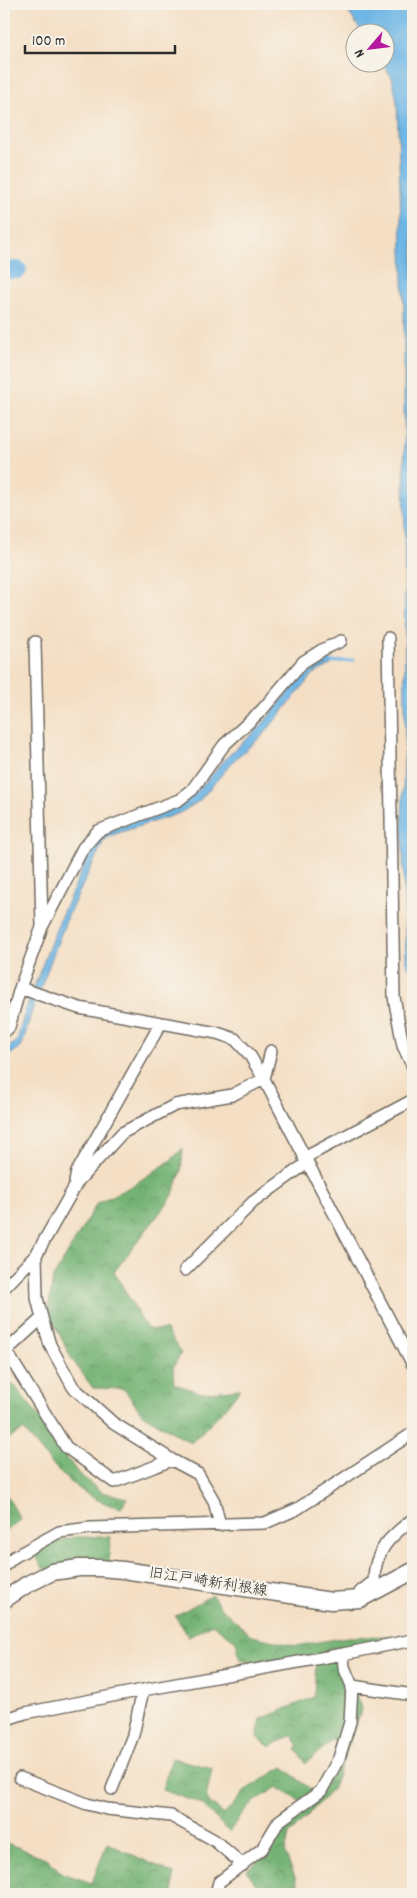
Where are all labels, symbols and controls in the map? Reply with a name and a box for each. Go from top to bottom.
scale bar [25,22,175,54]
north arrow [344,22,394,72]
text: 100 m [32,31,65,53]
text: N [350,45,371,61]
street label: 旧江戸崎新利根線 [147,1563,269,1603]

